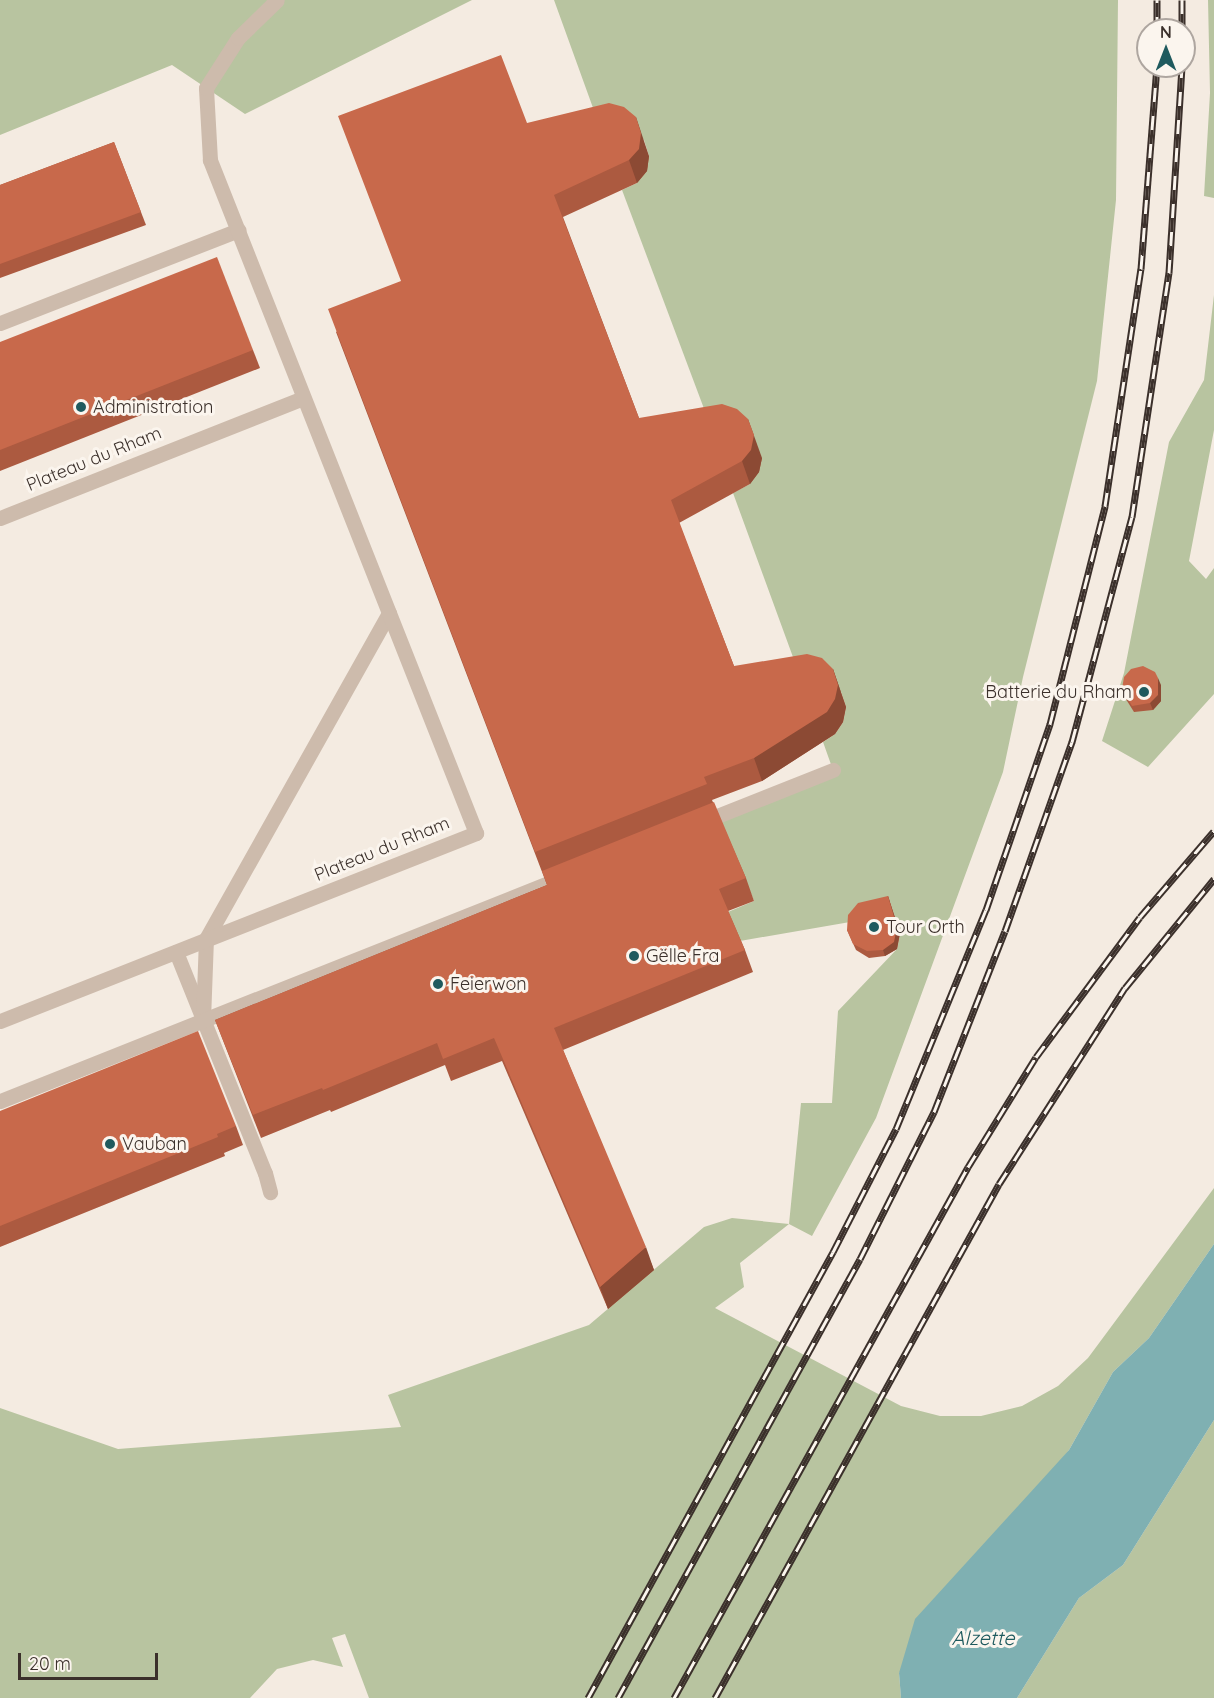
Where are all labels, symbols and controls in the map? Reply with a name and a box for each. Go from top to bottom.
north arrow [1136,18,1196,78]
text: N [1160,22,1172,42]
place label: Administration [93,396,213,418]
marker: Administration [74,400,88,414]
street label: Plateau du Rham [23,422,165,496]
place label: Batterie du Rham [985,681,1132,703]
marker: Batterie du Rham [1137,685,1151,699]
street label: Plateau du Rham [311,812,453,886]
place label: Tour Orth [886,916,965,938]
marker: Tour Orth [867,920,881,934]
place label: Gëlle Fra [646,945,720,967]
marker: Gëlle Fra [627,949,641,963]
place label: Feierwon [450,973,527,995]
marker: Feierwon [431,977,445,991]
place label: Vauban [122,1133,187,1155]
marker: Vauban [103,1137,117,1151]
water label: Alzette [952,1625,1014,1649]
scale bar [21,1641,160,1679]
text: 20 m [29,1652,71,1675]

